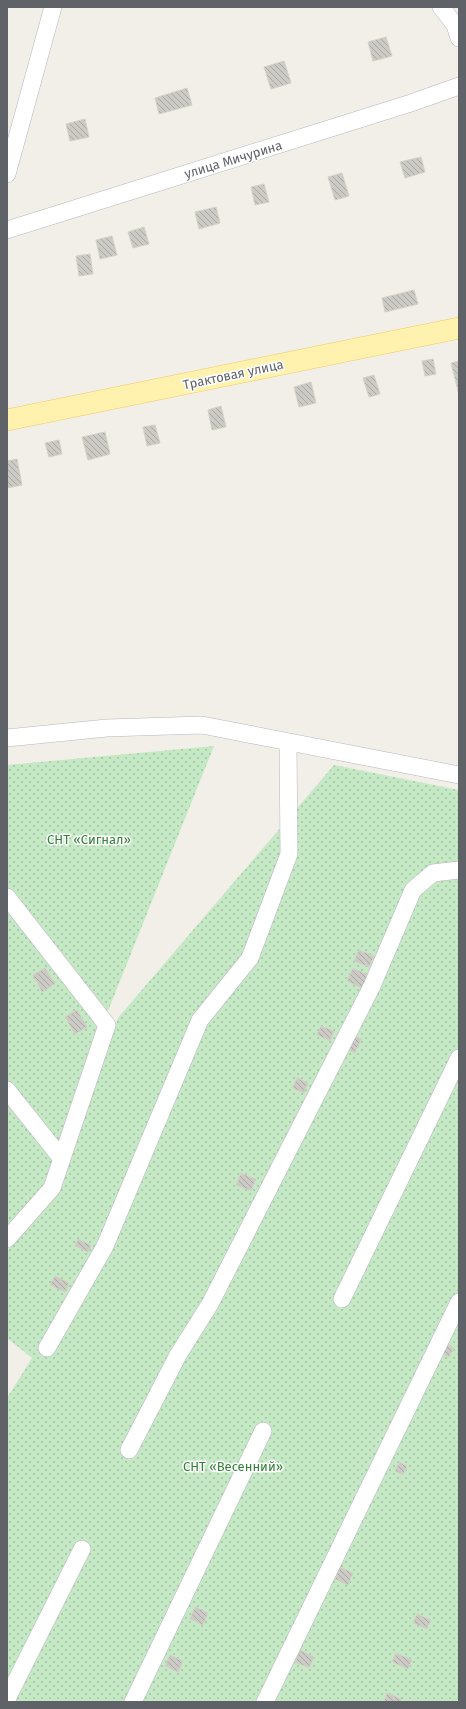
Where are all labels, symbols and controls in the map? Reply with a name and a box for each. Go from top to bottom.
street label: улица Мичурина [182,137,284,181]
street label: Трактовая улица [181,357,285,392]
park label: СНТ «Сигнал» [47,832,131,847]
park label: СНТ «Весенний» [183,1459,283,1474]

